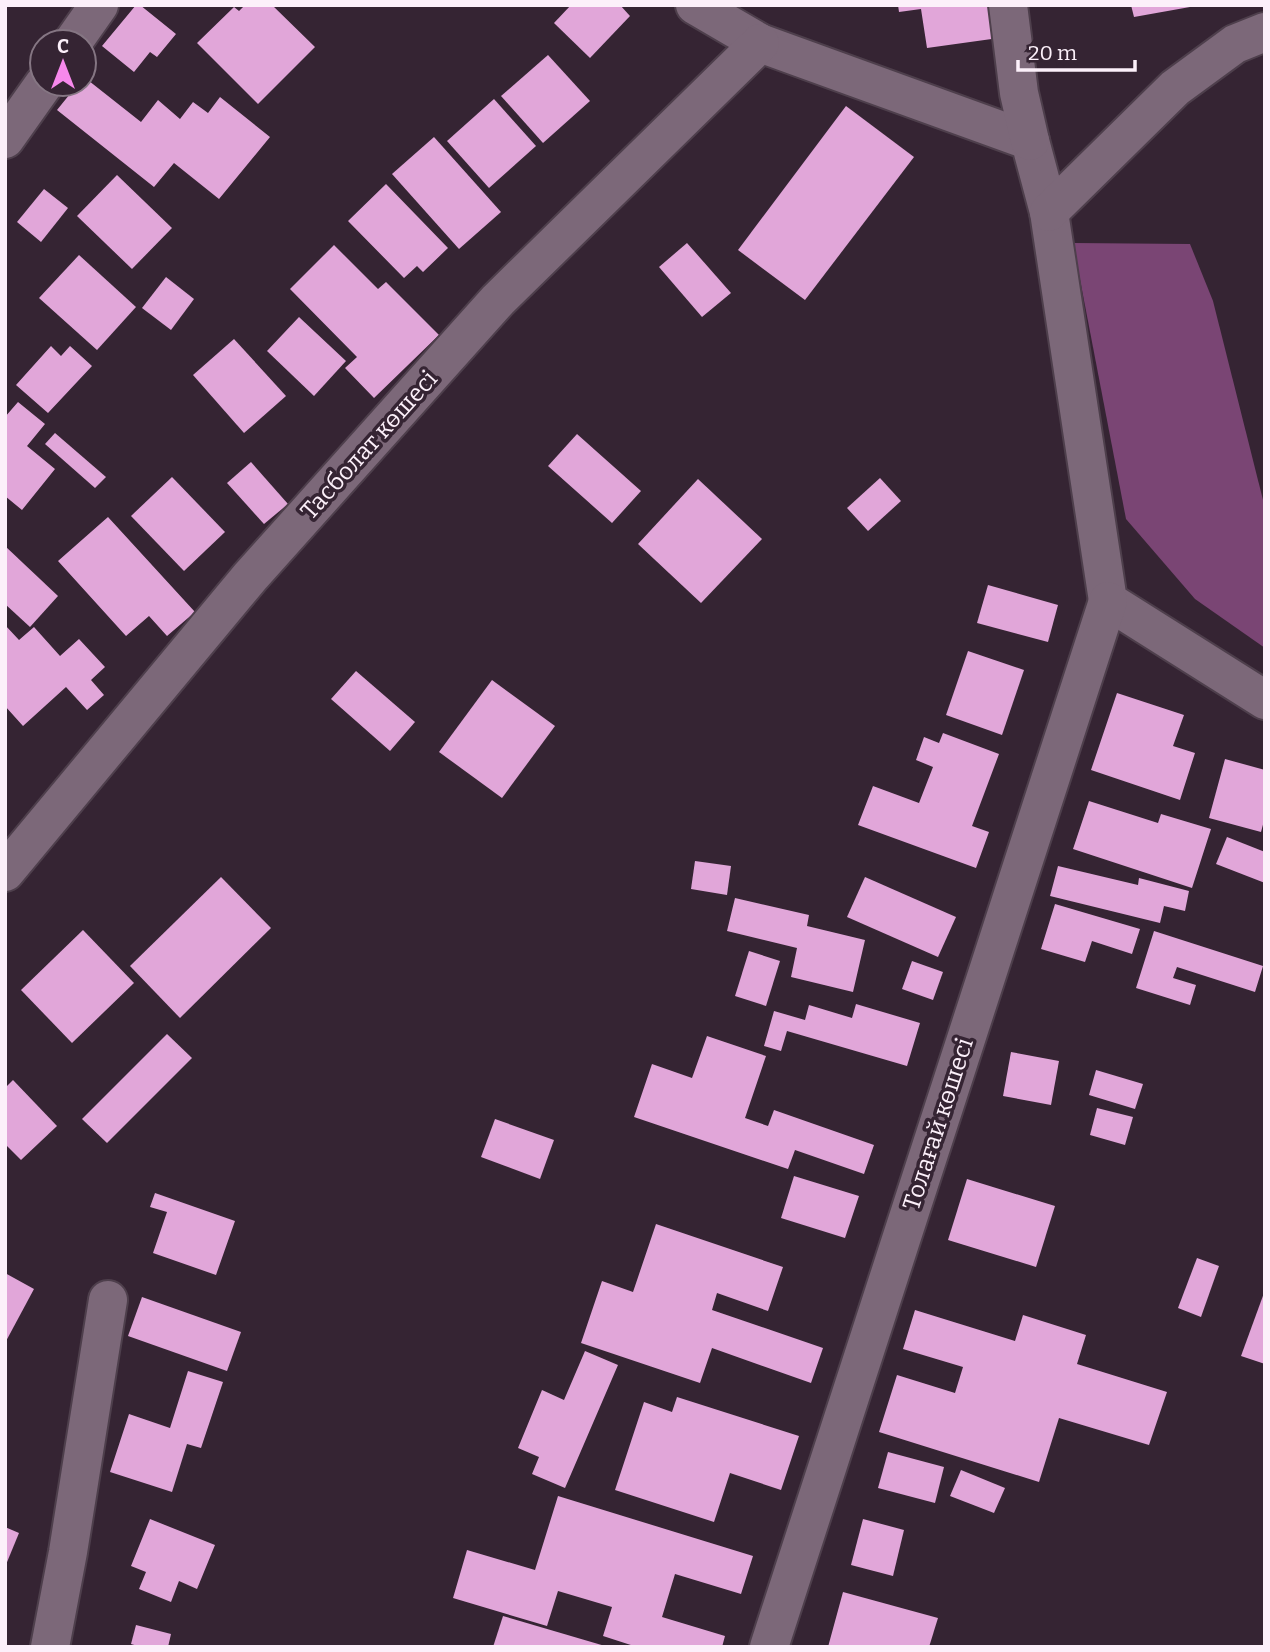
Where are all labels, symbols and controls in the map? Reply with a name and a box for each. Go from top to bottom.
north arrow [28,28,98,98]
scale bar [1018,28,1135,72]
text: С [57,35,69,58]
text: 20 m [1028,40,1077,66]
street label: Тасболат көшесі [295,365,443,525]
street label: Толағай көшесі [897,1034,979,1214]

